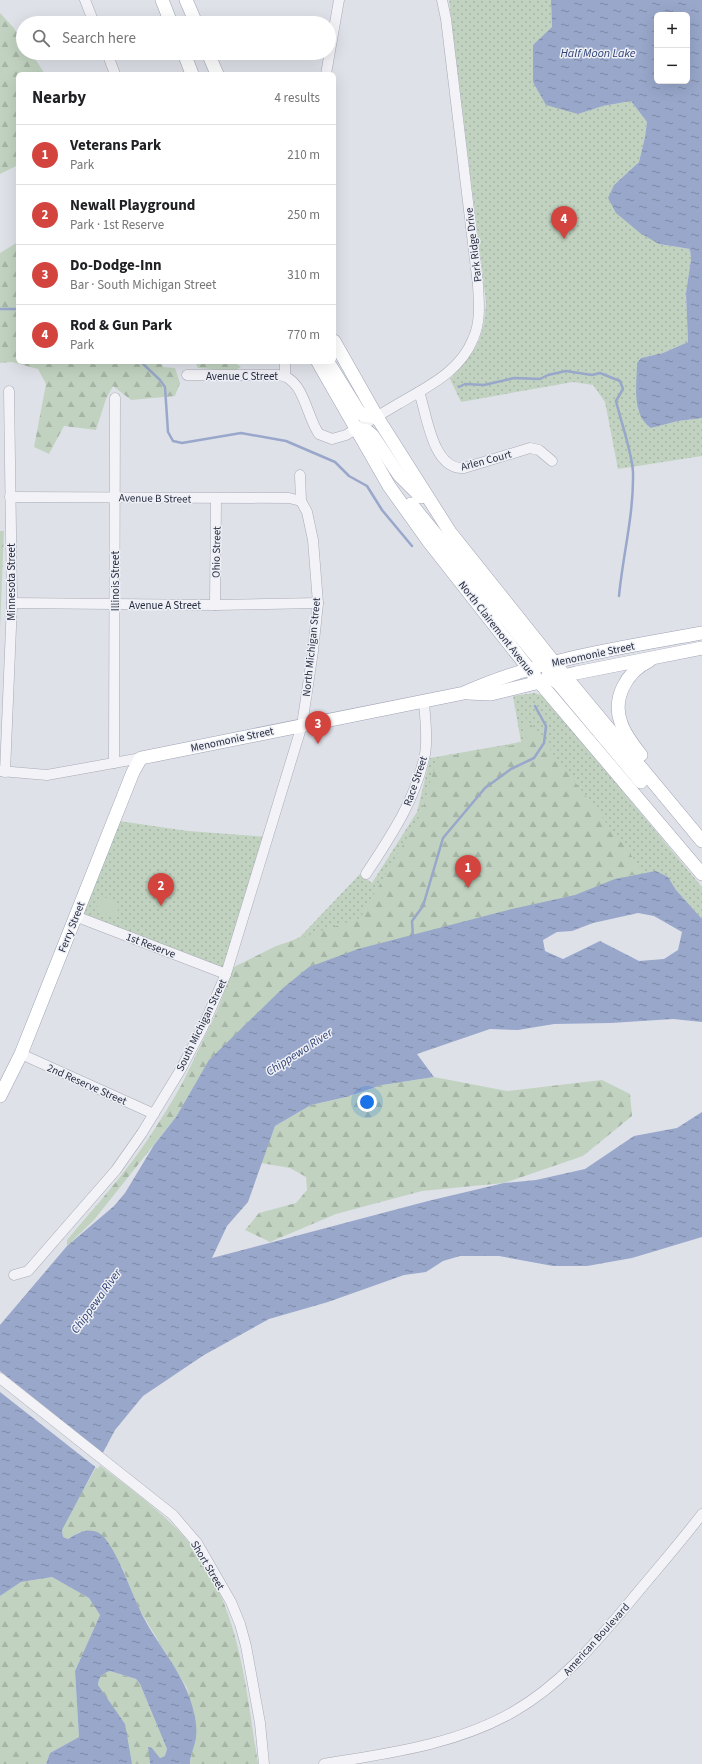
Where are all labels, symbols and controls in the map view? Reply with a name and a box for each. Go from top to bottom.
map controls [654,12,690,84]
button: + [654,12,690,48]
search box [16,16,336,60]
icon: search [30,27,52,49]
text: Search here [62,28,136,49]
water label: Half Moon Lake [560,45,636,62]
button: − [654,48,690,84]
text: Nearby [32,86,86,110]
text: 4 results [275,89,320,107]
text: Veterans Park [70,135,161,156]
text: 1 [42,146,48,164]
text: 210 m [287,146,320,164]
text: Park [70,156,94,174]
text: Newall Playground [70,195,195,216]
text: 2 [42,206,48,224]
text: 250 m [287,206,320,224]
street label: Park Ridge Drive [461,206,485,283]
pin: 4 [551,206,577,239]
text: Park · 1st Reserve [70,216,164,234]
text: Do-Dodge-Inn [70,255,162,276]
text: 3 [42,266,48,284]
text: 310 m [287,266,320,284]
text: Bar · South Michigan Street [70,276,216,294]
text: Rod & Gun Park [70,315,172,336]
text: 4 [42,326,48,344]
text: 770 m [287,326,320,344]
text: Park [70,336,94,354]
street label: Avenue C Street [206,369,278,384]
street label: Arlen Court [459,446,513,474]
street label: Avenue B Street [119,490,192,507]
street label: Ohio Street [209,526,224,578]
street label: Minnesota Street [4,543,19,621]
street label: Illinois Street [108,551,123,611]
street label: North Clairemont Avenue [455,578,539,679]
street label: North Michigan Street [299,596,324,698]
street label: Avenue A Street [129,598,201,613]
street label: Menomonie Street [550,638,636,671]
pin: 3 [305,711,331,744]
street label: Menomonie Street [189,723,275,756]
street label: Race Street [400,754,431,808]
pin: 1 [455,855,481,888]
pin: 2 [148,873,174,906]
street label: Ferry Street [54,899,89,955]
street label: 1st Reserve [124,929,178,962]
street label: South Michigan Street [173,976,230,1074]
water label: Chippewa River [263,1024,337,1080]
street label: 2nd Reserve Street [45,1060,129,1109]
your location [357,1092,377,1112]
water label: Chippewa River [67,1265,126,1337]
street label: Short Street [187,1538,228,1593]
street label: American Boulevard [560,1600,633,1679]

